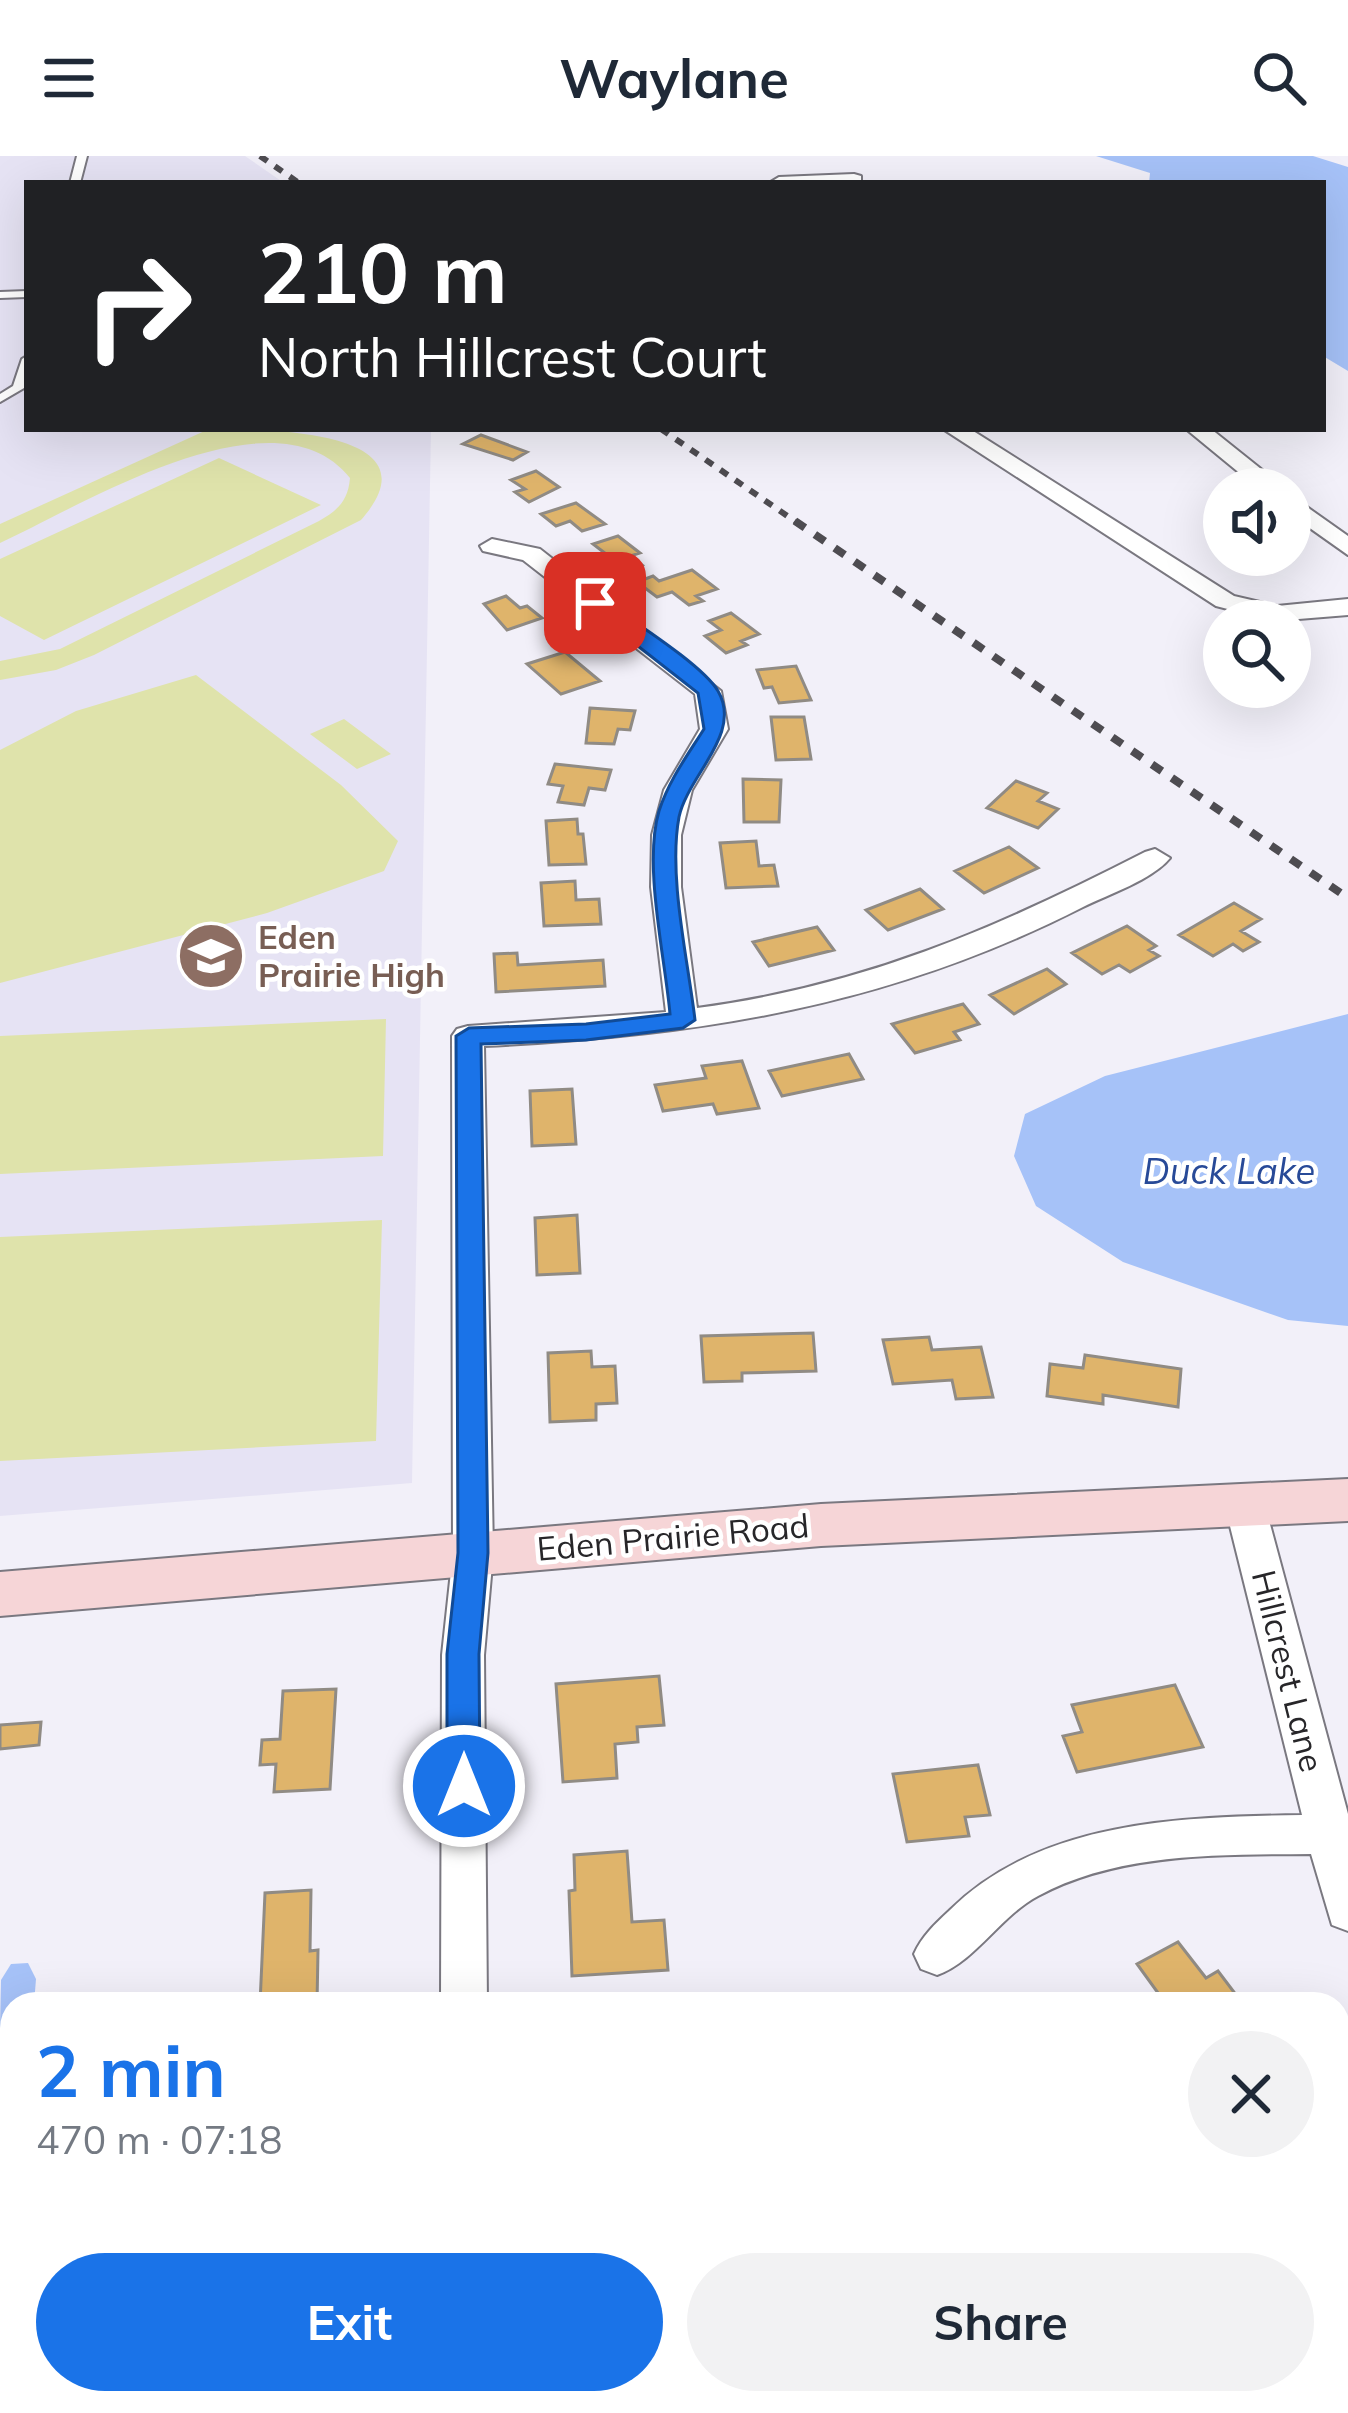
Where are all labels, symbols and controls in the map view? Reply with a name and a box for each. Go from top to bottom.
text: Waylane [559,44,789,112]
icon: menu [36,45,102,111]
icon: search [1246,45,1312,111]
text: 210 m [258,219,508,324]
icon: right [60,228,216,384]
text: North Hillcrest Court [258,323,767,391]
map controls [1203,468,1311,708]
button: sound [1203,468,1311,576]
pin [544,552,646,654]
icon: arrive [562,570,628,636]
button: search [1203,600,1311,708]
place label: Eden Prairie High [258,916,445,995]
school or university icon: Eden Prairie High [176,921,246,991]
water label: Duck Lake [1143,1148,1315,1193]
street label: Eden Prairie Road [535,1504,811,1569]
street label: Hillcrest Lane [1244,1566,1333,1776]
position arrow [401,1723,527,1849]
text: 2 min [36,2025,226,2115]
button: close [1188,2031,1314,2157]
text: 470 m · 07:18 [36,2115,282,2164]
button: Exit [36,2253,663,2391]
button: Share [687,2253,1314,2391]

